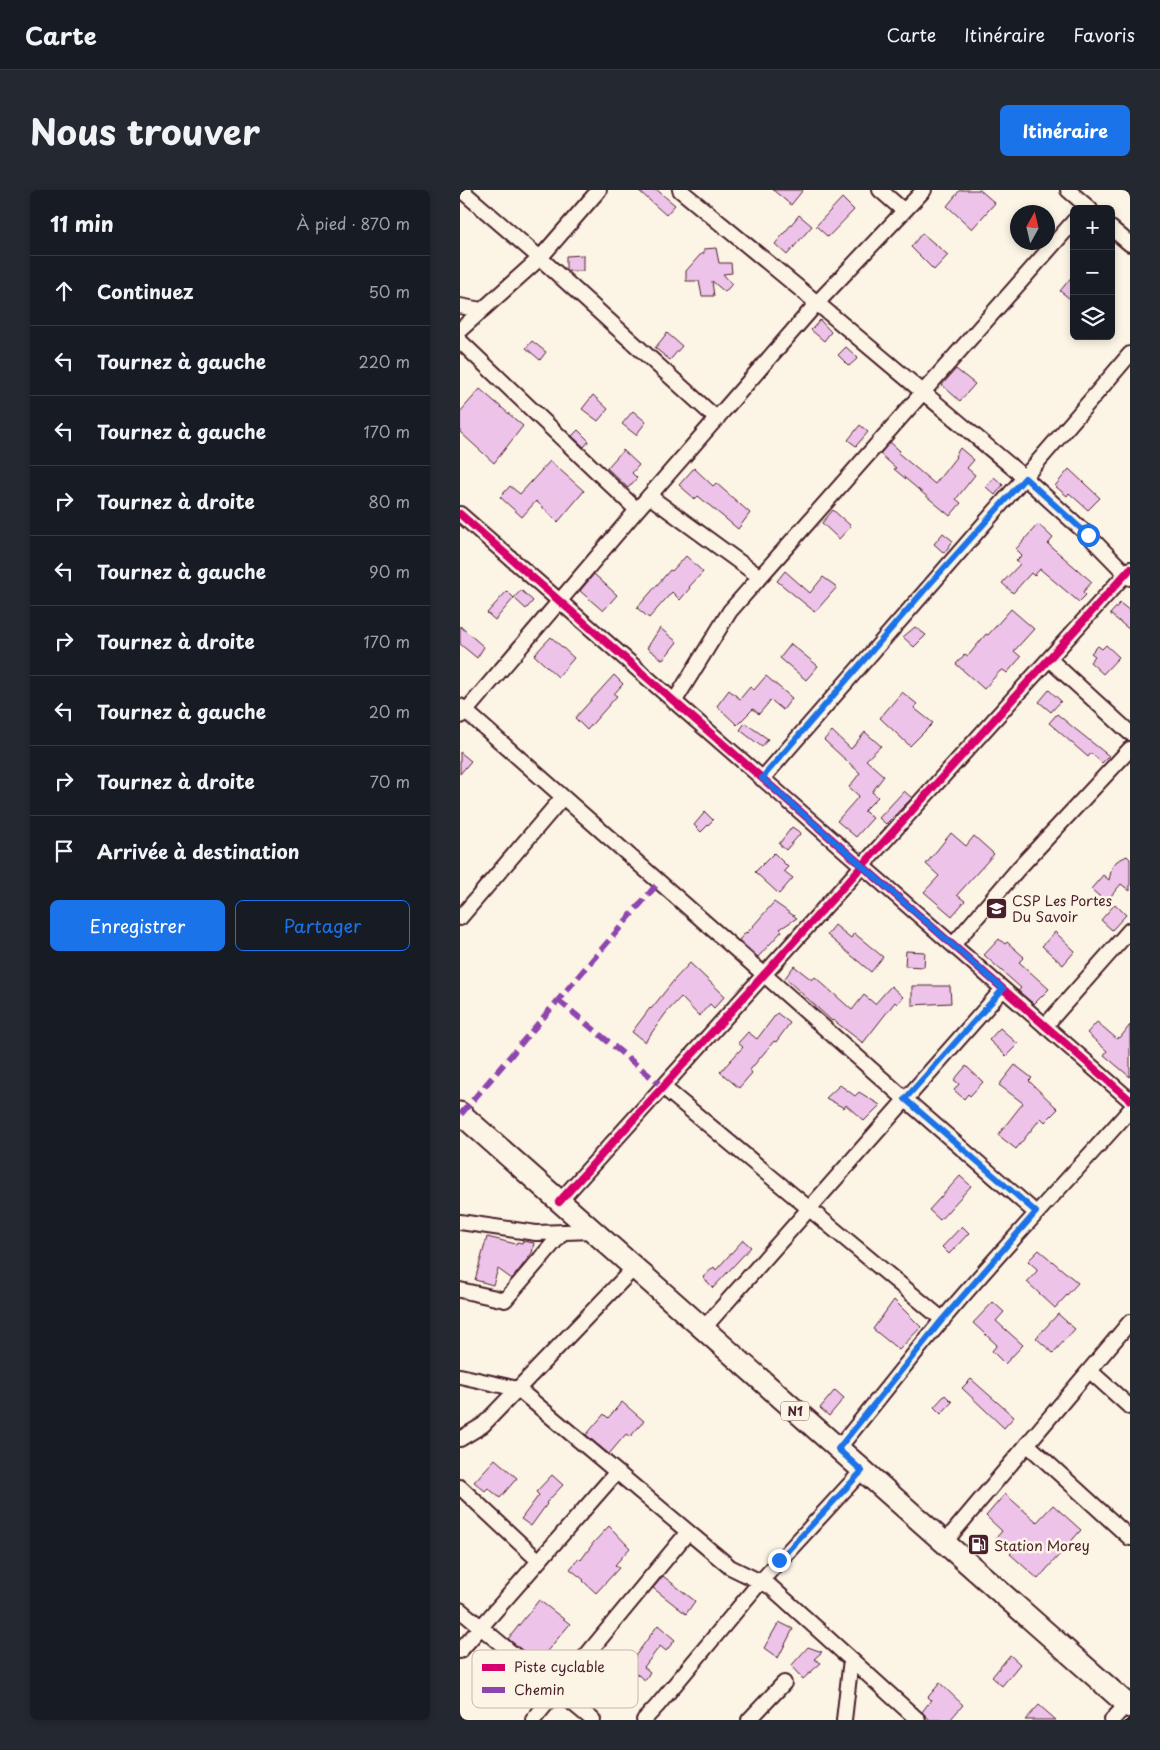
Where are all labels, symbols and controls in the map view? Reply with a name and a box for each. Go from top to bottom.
text: Carte [25,17,97,53]
text: Carte [886,21,936,48]
text: Itinéraire [964,21,1045,48]
text: Favoris [1073,21,1135,48]
text: Nous trouver [30,104,260,157]
button: Itinéraire [1000,105,1130,156]
north arrow [1010,205,1055,250]
map controls [1070,205,1115,340]
button: + [1070,205,1115,250]
text: 11 min [50,207,114,239]
text: À pied · 870 m [297,211,410,235]
button: − [1070,250,1115,295]
icon: ahead [50,277,78,305]
text: Continuez [97,277,194,305]
text: 50 m [369,279,410,303]
button: layers [1070,295,1115,340]
icon: left [50,347,78,375]
text: Tournez à gauche [97,347,266,375]
text: 220 m [359,349,410,373]
icon: left [50,417,78,445]
text: Tournez à gauche [97,417,266,445]
text: 170 m [364,419,410,443]
icon: right [50,487,78,515]
text: Tournez à droite [97,487,255,515]
text: 80 m [368,489,410,513]
route start [1077,524,1100,547]
icon: left [50,557,78,585]
text: Tournez à gauche [97,557,266,585]
text: 90 m [369,559,410,583]
icon: right [50,627,78,655]
text: Tournez à droite [97,627,255,655]
text: 170 m [364,629,410,653]
icon: left [50,697,78,725]
text: Tournez à gauche [97,697,266,725]
text: 20 m [369,699,410,723]
icon: right [50,767,78,795]
text: Tournez à droite [97,767,255,795]
text: 70 m [370,769,410,793]
icon: arrive [50,837,78,865]
text: Arrivée à destination [97,837,300,865]
place label: CSP Les Portes Du Savoir [1012,890,1112,927]
school or university icon: CSP Les Portes Du Savoir [984,896,1008,920]
button: Enregistrer [50,900,225,951]
button: Partager [235,900,410,951]
road number: N1 [781,1402,809,1420]
fuel station icon: Station Morey [966,1533,990,1557]
place label: Station Morey [994,1535,1090,1556]
route end [768,1549,791,1572]
legend [472,1650,638,1708]
text: Piste cyclable [514,1656,605,1677]
text: Chemin [514,1679,565,1700]

